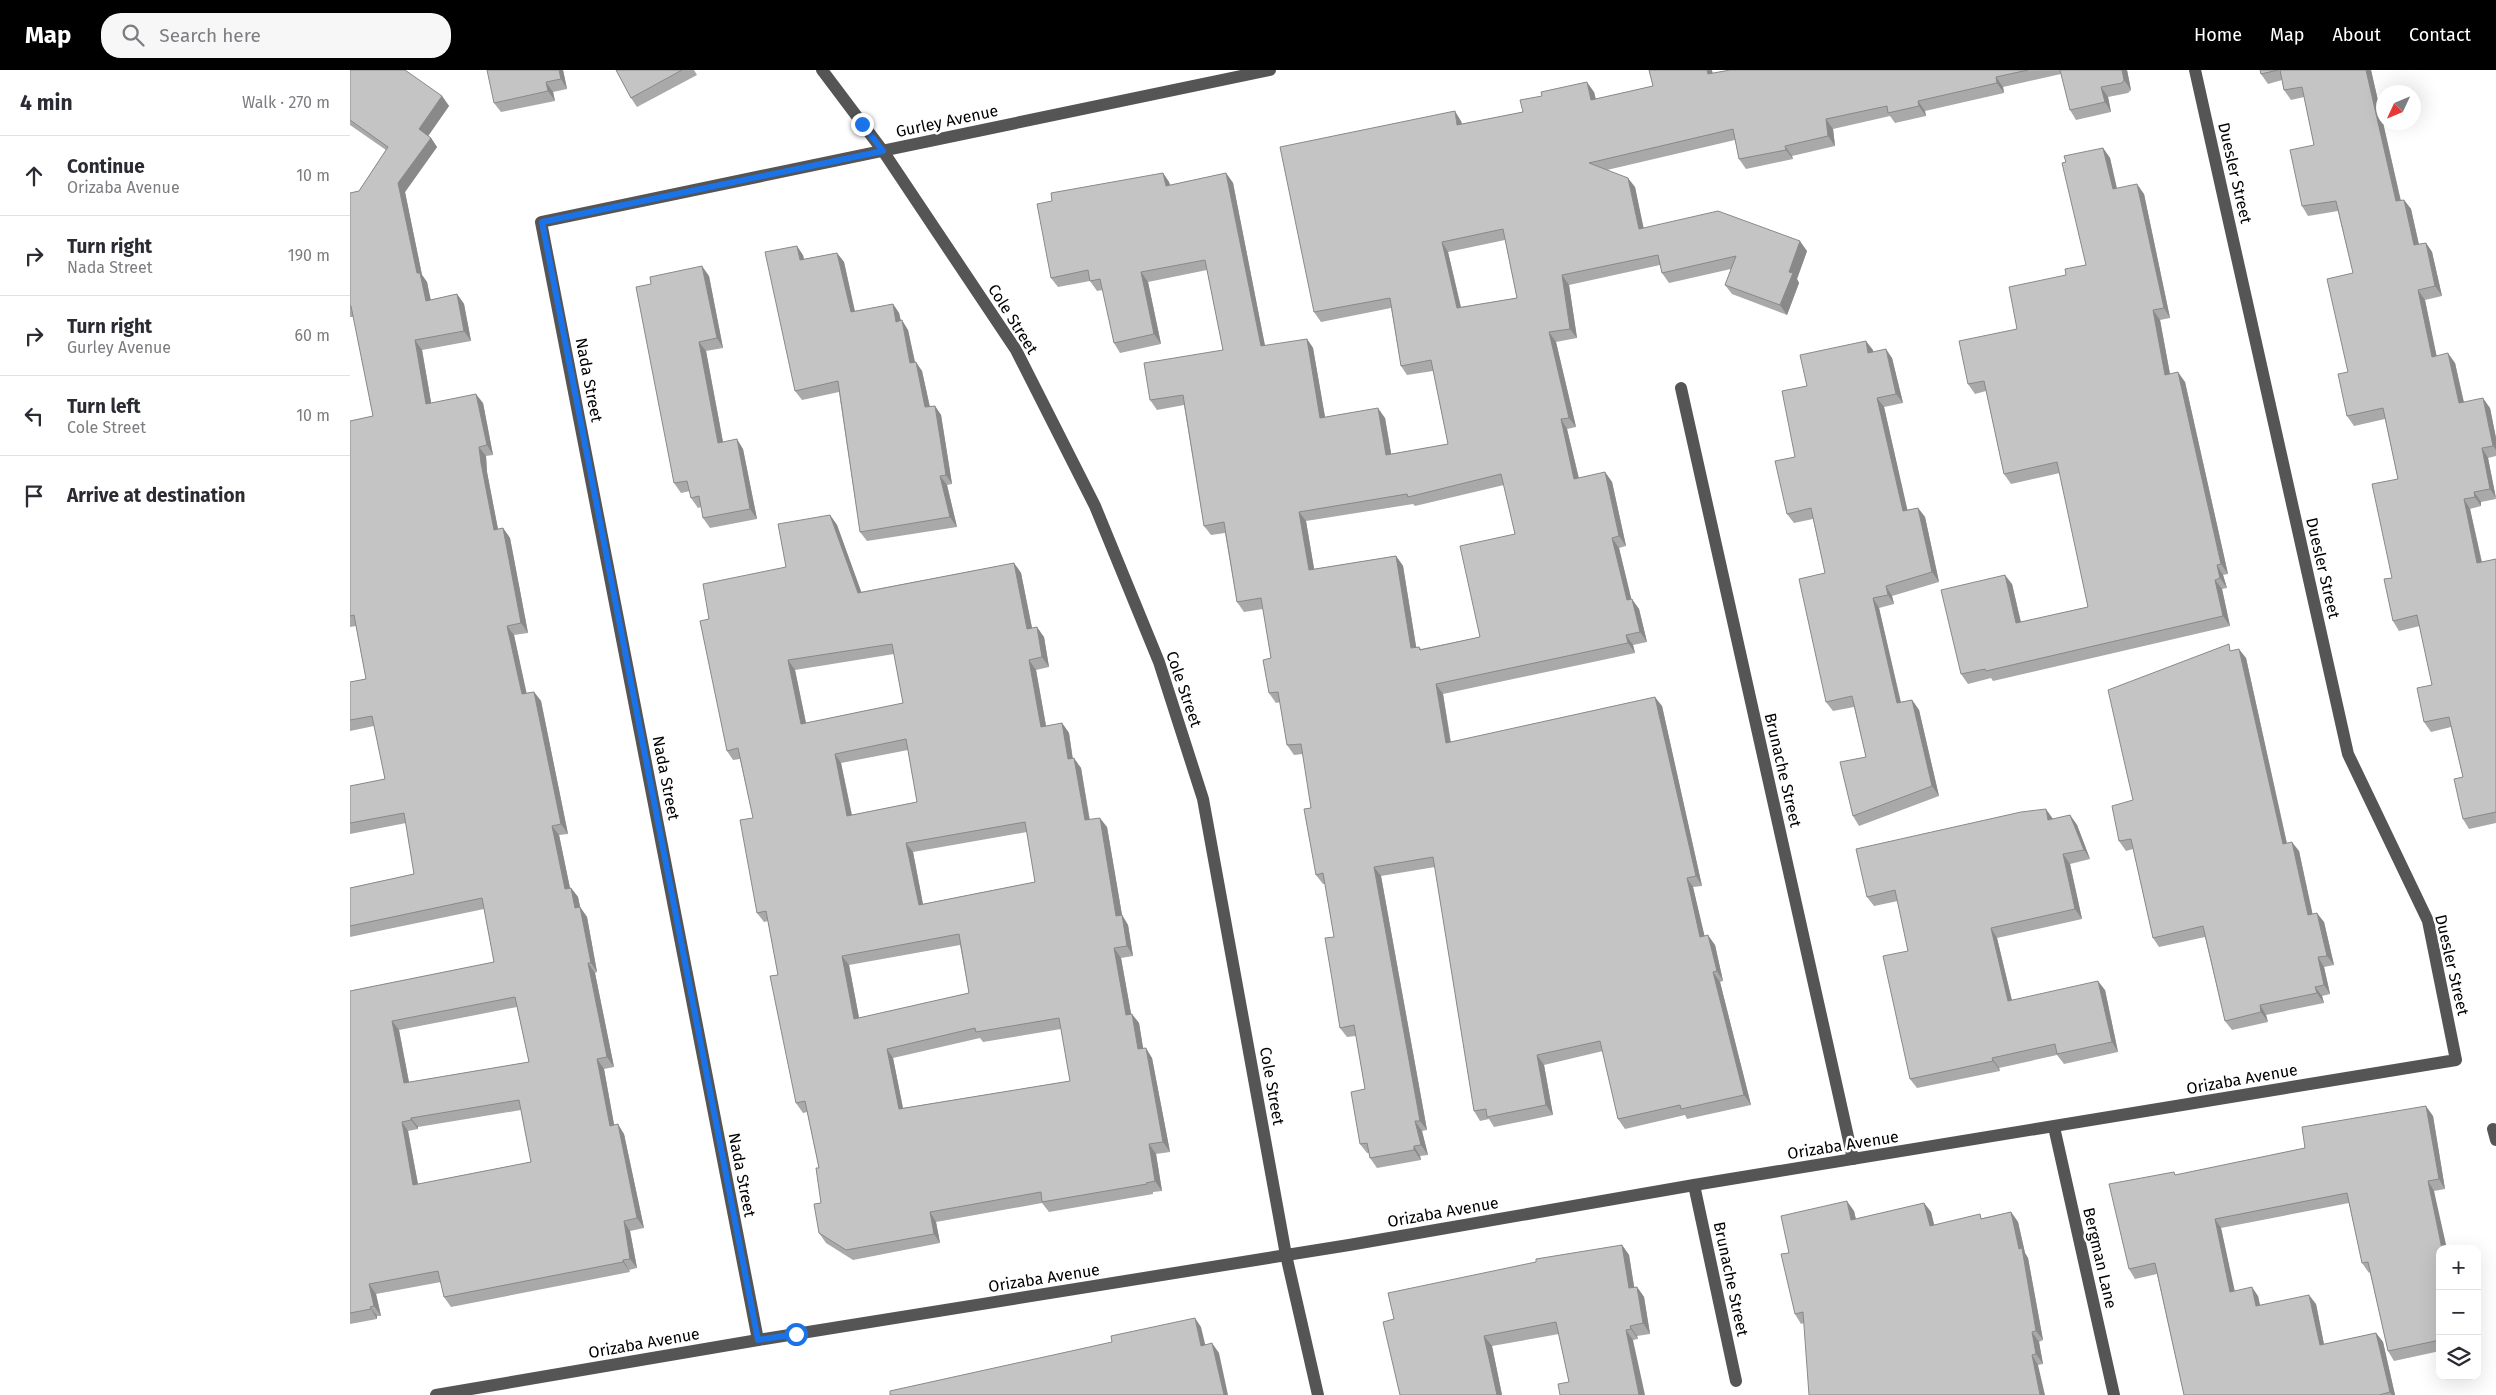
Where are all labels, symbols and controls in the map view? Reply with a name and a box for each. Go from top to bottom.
search box [101,13,451,58]
text: Map [25,21,71,49]
icon: search [119,21,147,49]
text: Search here [159,24,261,47]
text: Home [2194,24,2242,46]
text: Map [2270,24,2304,46]
text: About [2332,24,2381,46]
text: Contact [2409,24,2471,46]
north arrow [2376,85,2421,130]
text: 4 min [20,90,73,116]
text: Walk · 270 m [242,93,330,112]
street label: Gurley Avenue [894,101,1000,141]
route end [851,113,874,136]
street label: Duesler Street [2214,121,2256,226]
text: Continue [67,155,145,178]
icon: ahead [20,162,48,190]
text: 10 m [296,166,330,185]
text: Orizaba Avenue [67,178,180,197]
text: Turn right [67,235,152,258]
icon: right [20,242,48,270]
text: 190 m [288,246,330,265]
text: Nada Street [67,258,153,277]
street label: Cole Street [984,280,1042,358]
text: Turn right [67,315,152,338]
icon: right [20,322,48,350]
text: 60 m [295,326,330,345]
street label: Nada Street [572,336,607,424]
text: Gurley Avenue [67,338,171,357]
text: Turn left [67,395,141,418]
icon: left [20,402,48,430]
text: 10 m [296,406,330,425]
text: Cole Street [67,418,146,437]
icon: arrive [20,482,48,510]
text: Arrive at destination [67,484,246,507]
street label: Duesler Street [2302,516,2344,621]
street label: Cole Street [1162,649,1206,730]
street label: Brunache Street [1761,711,1805,829]
street label: Nada Street [649,734,684,822]
street label: Duesler Street [2431,913,2473,1018]
street label: Cole Street [1256,1045,1288,1127]
street label: Orizaba Avenue [2185,1060,2299,1098]
street label: Orizaba Avenue [1786,1127,1900,1163]
street label: Nada Street [725,1131,760,1219]
street label: Orizaba Avenue [1386,1193,1500,1231]
street label: Bergman Lane [2079,1206,2121,1310]
street label: Brunache Street [1710,1220,1752,1338]
map controls [2436,1245,2481,1380]
button: + [2436,1245,2481,1290]
street label: Orizaba Avenue [987,1260,1101,1296]
button: − [2436,1290,2481,1335]
route start [785,1323,808,1346]
street label: Orizaba Avenue [587,1324,701,1362]
button: layers [2436,1335,2481,1380]

